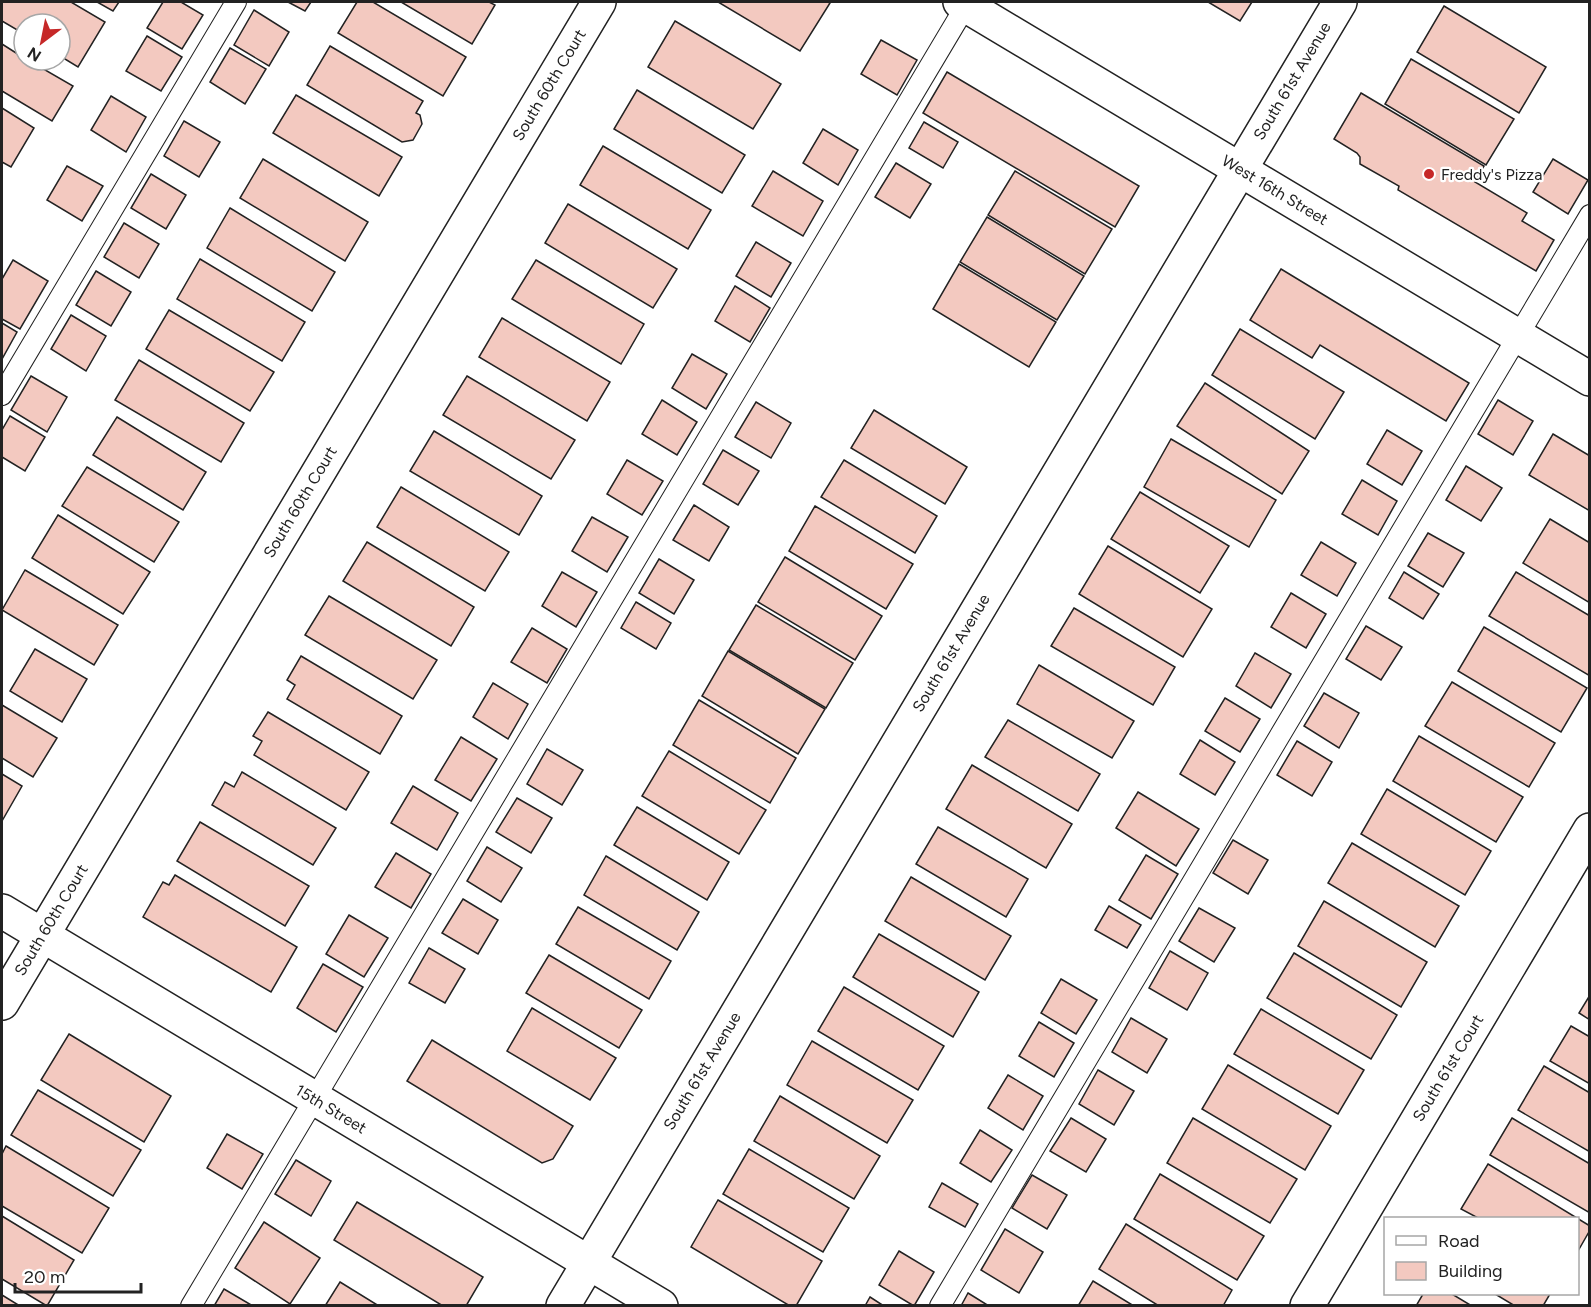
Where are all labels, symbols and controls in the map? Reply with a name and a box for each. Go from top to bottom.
north arrow [12,12,72,72]
street label: South 61st Avenue [1249,18,1335,143]
street label: South 60th Court [508,26,590,144]
text: N [24,43,45,66]
street label: West 16th Street [1219,151,1331,229]
place label: Freddy's Pizza [1441,165,1542,184]
marker: Freddy's Pizza [1422,167,1436,181]
street label: South 60th Court [259,443,341,561]
street label: South 61st Avenue [908,590,994,715]
street label: South 60th Court [10,861,92,979]
street label: South 61st Avenue [659,1008,745,1133]
street label: South 61st Court [1409,1011,1487,1125]
street label: 15th Street [292,1080,370,1138]
legend [1384,1217,1579,1295]
text: Road [1438,1230,1479,1252]
scale bar [15,1256,141,1294]
text: Building [1438,1260,1503,1282]
text: 20 m [24,1266,65,1288]

